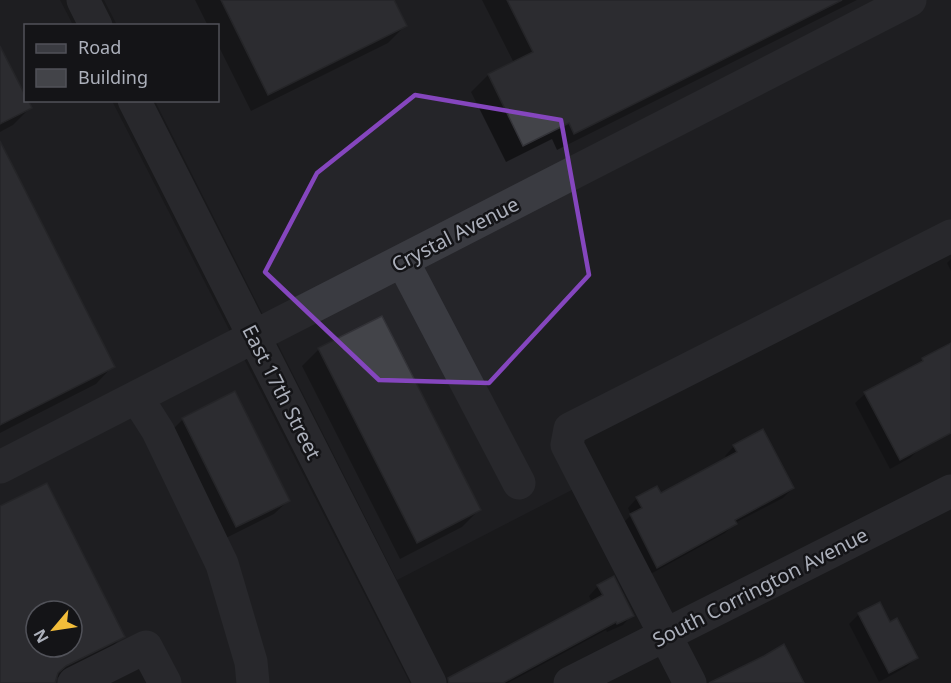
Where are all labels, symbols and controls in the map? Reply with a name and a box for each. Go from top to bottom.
legend [24,24,219,102]
text: Road [78,35,121,59]
text: Building [78,65,148,89]
street label: Crystal Avenue [387,190,523,278]
street label: East 17th Street [236,320,328,464]
street label: South Corrington Avenue [648,521,872,653]
north arrow [24,599,84,659]
text: N [28,625,54,647]

